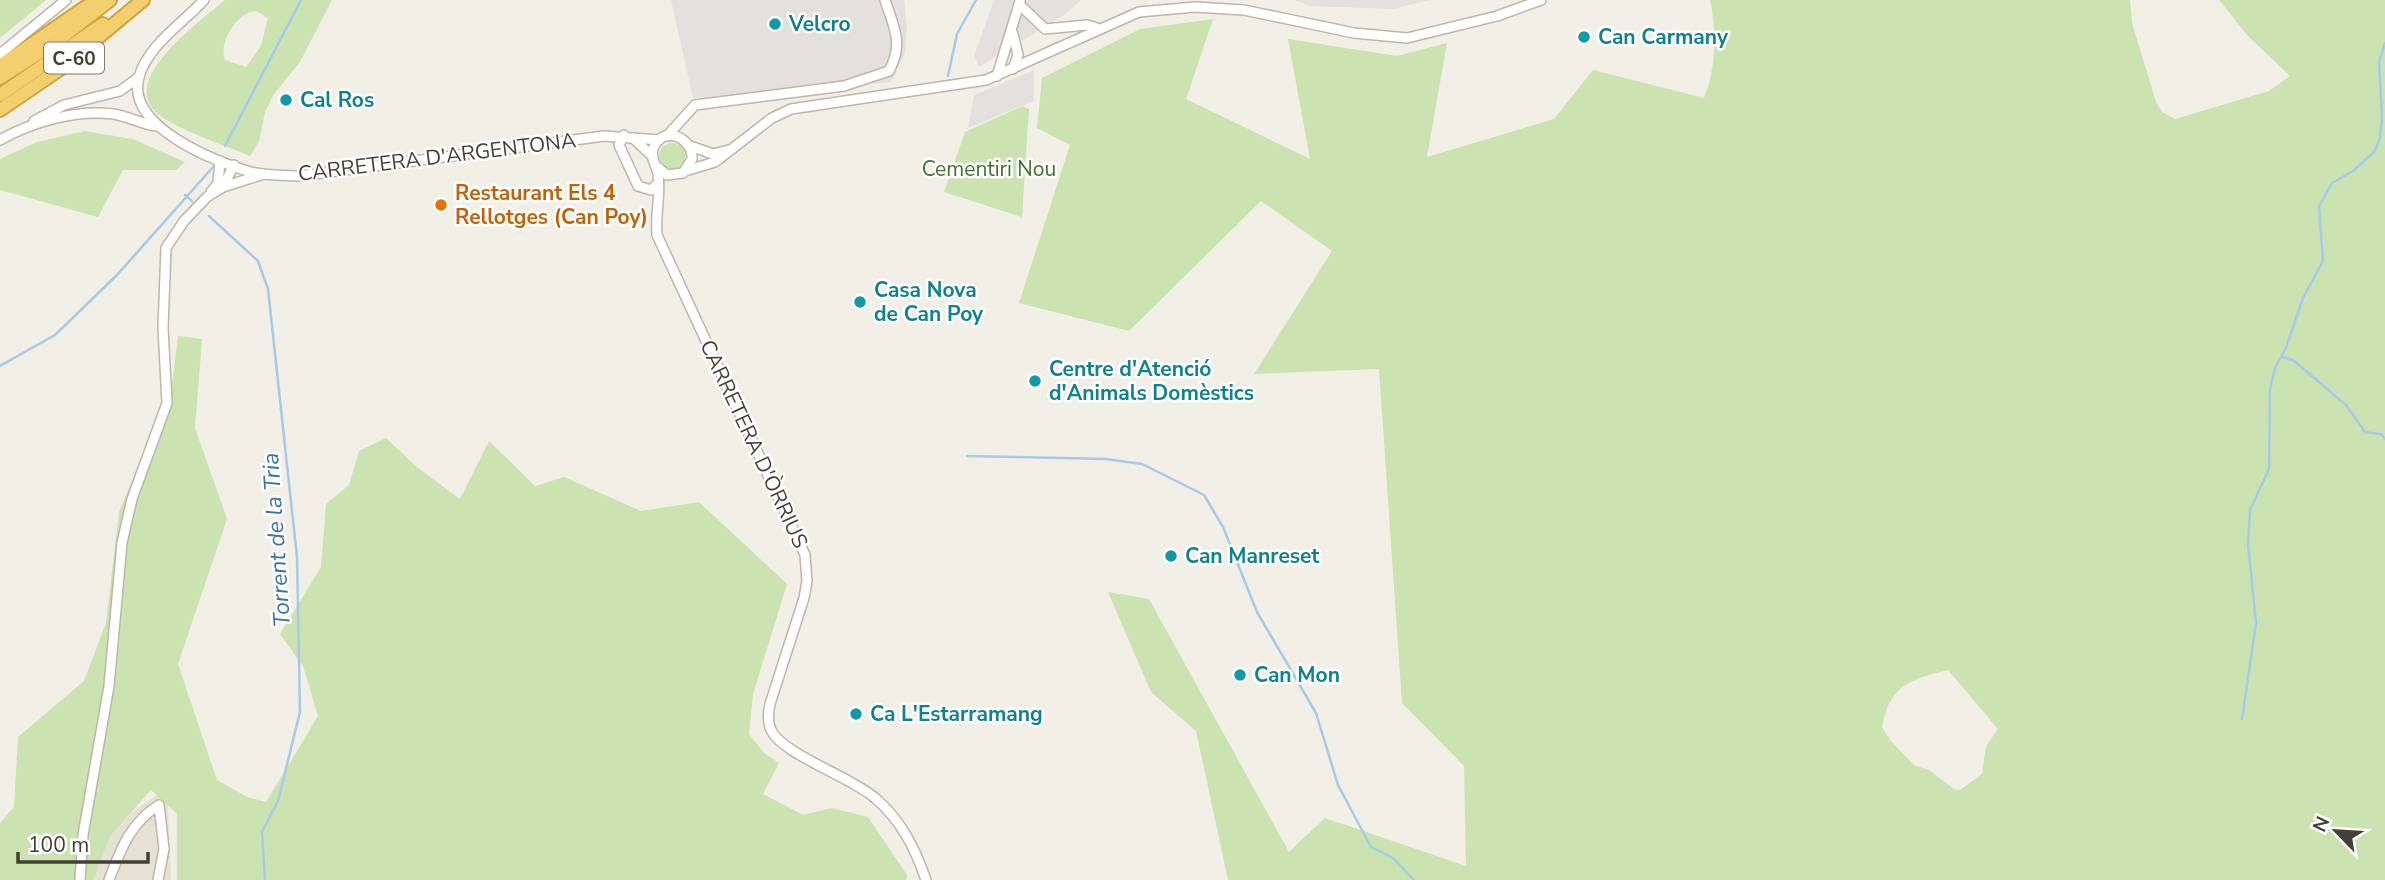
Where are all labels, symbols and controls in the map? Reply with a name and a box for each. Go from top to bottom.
place label: Velcro [788,10,851,38]
marker: Velcro [767,16,783,32]
place label: Can Carmany [1598,23,1729,51]
marker: Can Carmany [1576,29,1592,45]
road number: C-60 [44,43,104,74]
place label: Cal Ros [300,86,374,114]
marker: Cal Ros [278,92,294,108]
street label: CARRETERA D'ARGENTONA [296,126,578,188]
park label: Cementiri Nou [922,155,1056,183]
place label: Restaurant Els 4 Rellotges (Can Poy) [455,179,648,231]
marker: Restaurant Els 4 Rellotges (Can Poy) [433,197,449,213]
place label: Casa Nova de Can Poy [874,276,984,328]
marker: Casa Nova de Can Poy [852,294,868,310]
street label: CARRETERA D'ÒRRIUS [693,335,815,553]
place label: Centre d'Atenció d'Animals Domèstics [1049,355,1254,407]
marker: Centre d'Atenció d'Animals Domèstics [1027,373,1043,389]
water label: Torrent de la Tria [255,452,298,628]
place label: Can Manreset [1185,542,1320,570]
marker: Can Manreset [1163,548,1179,564]
place label: Can Mon [1254,661,1340,689]
marker: Can Mon [1232,667,1248,683]
place label: Ca L'Estarramang [870,700,1043,728]
marker: Ca L'Estarramang [848,706,864,722]
north arrow [2301,796,2371,866]
text: N [2307,812,2336,836]
scale bar [18,820,147,864]
text: 100 m [28,831,89,859]

